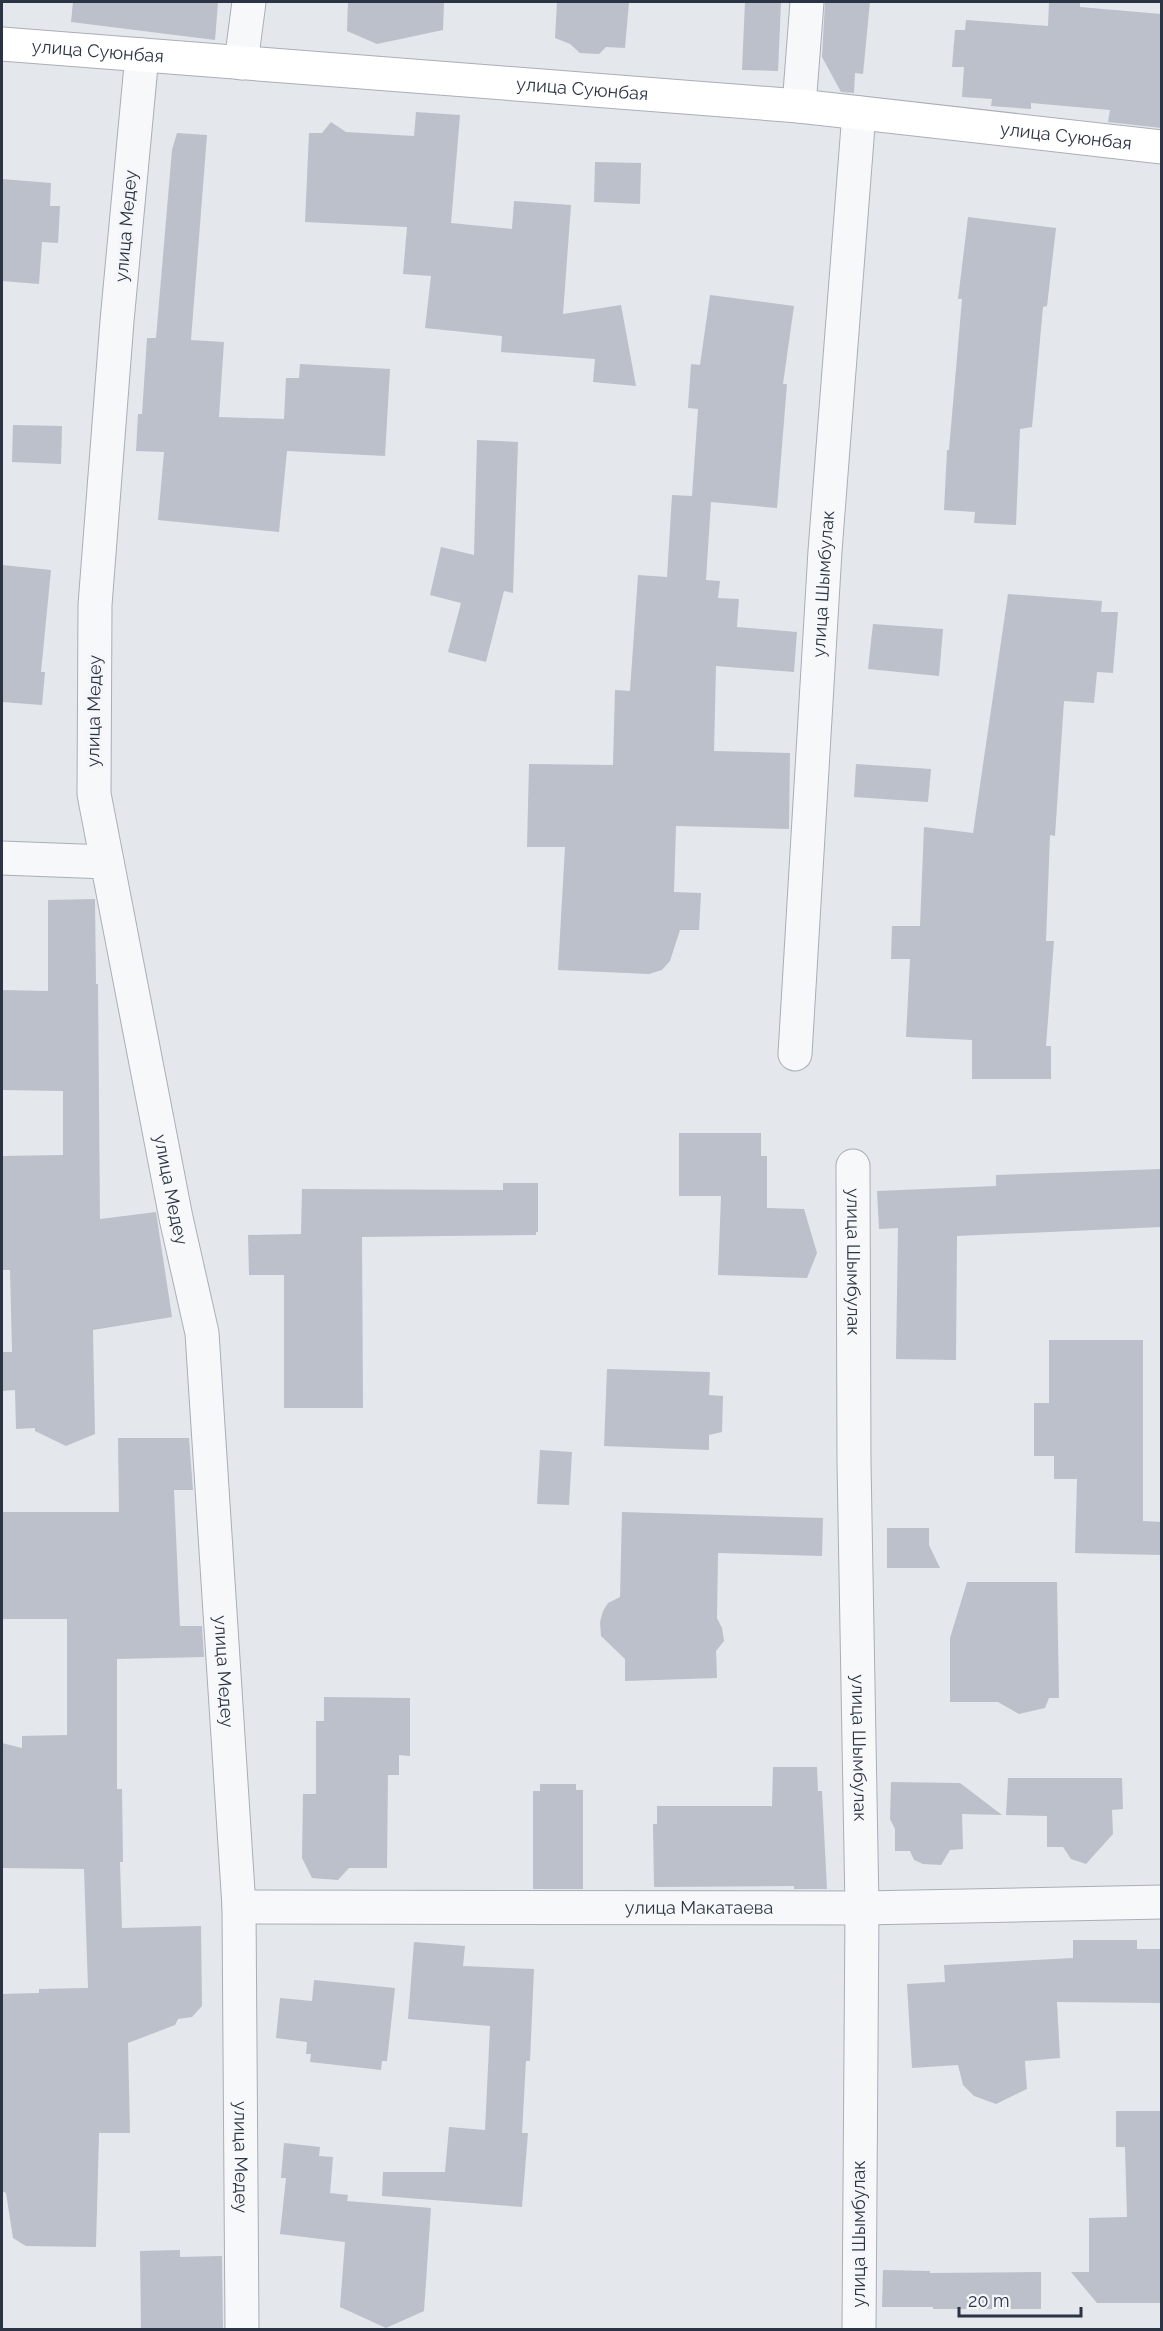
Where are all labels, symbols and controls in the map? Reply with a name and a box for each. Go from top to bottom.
street label: улица Суюнбая [31,35,165,67]
street label: улица Суюнбая [516,73,649,104]
street label: улица Суюнбая [999,118,1133,154]
street label: улица Медеу [110,169,141,283]
street label: улица Шымбулак [808,510,838,658]
street label: улица Медеу [82,654,105,767]
street label: улица Медеу [150,1132,193,1247]
street label: улица Шымбулак [843,1188,865,1336]
street label: улица Медеу [210,1615,238,1728]
street label: улица Шымбулак [848,1674,871,1822]
street label: улица Макатаева [625,1897,773,1918]
street label: улица Медеу [230,2101,252,2213]
street label: улица Шымбулак [848,2160,869,2308]
scale bar [959,2280,1080,2318]
text: 20 m [968,2290,1010,2311]

